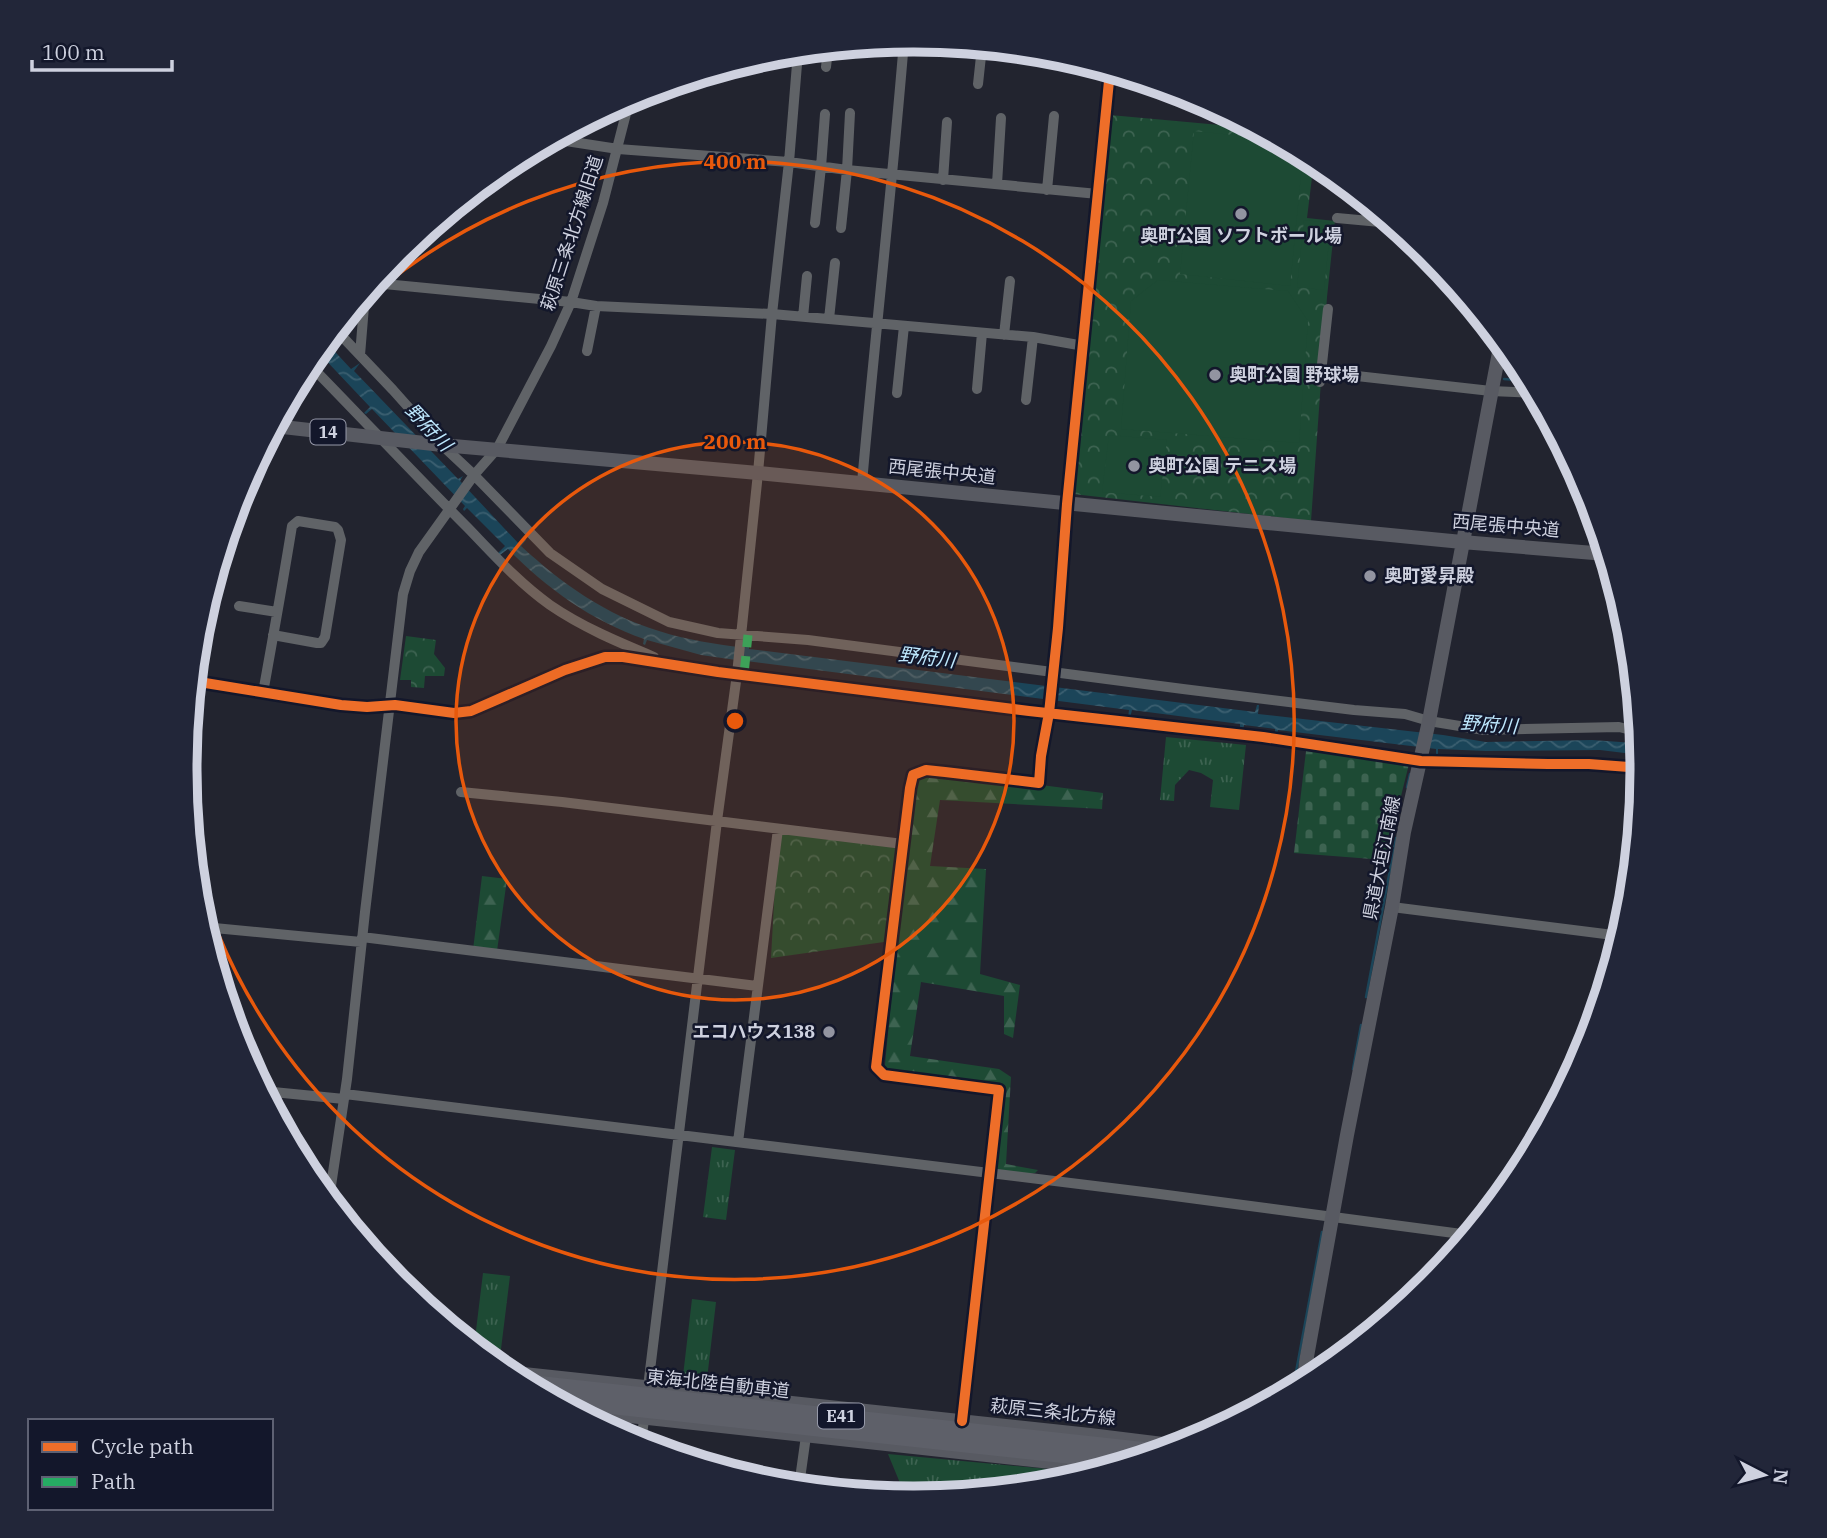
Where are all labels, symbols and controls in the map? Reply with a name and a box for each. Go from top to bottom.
scale bar [32,28,172,72]
text: 100 m [42,38,105,66]
text: 400 m [703,147,767,175]
street label: 萩原三条北方線旧道 [536,152,607,313]
marker: 奥町公園 ソフトボール場 [1233,206,1249,222]
place label: 奥町公園 ソフトボール場 [1140,224,1342,247]
place label: 奥町公園 野球場 [1229,363,1359,386]
marker: 奥町公園 野球場 [1207,367,1223,383]
water label: 野府川 [401,398,459,457]
road number: 14 [310,420,346,444]
text: 200 m [703,427,767,455]
street label: 西尾張中央道 [887,454,997,489]
place label: 奥町公園 テニス場 [1148,454,1296,477]
marker: 奥町公園 テニス場 [1126,458,1142,474]
street label: 西尾張中央道 [1451,509,1561,542]
place label: 奥町愛昇殿 [1384,564,1474,587]
marker: 奥町愛昇殿 [1362,568,1378,584]
water label: 野府川 [897,642,959,673]
centre of rings [723,709,747,733]
water label: 野府川 [1460,710,1520,738]
street label: 県道大垣江南線 [1358,794,1405,922]
place label: エコハウス138 [693,1020,815,1043]
marker: エコハウス138 [821,1024,837,1040]
street label: 東海北陸自動車道 [645,1365,791,1402]
street label: 萩原三条北方線 [989,1393,1117,1430]
road number: E41 [818,1404,864,1428]
legend [28,1419,273,1510]
text: Cycle path [91,1432,194,1460]
north arrow [1729,1440,1799,1510]
text: Path [91,1467,136,1495]
text: N [1768,1468,1794,1486]

